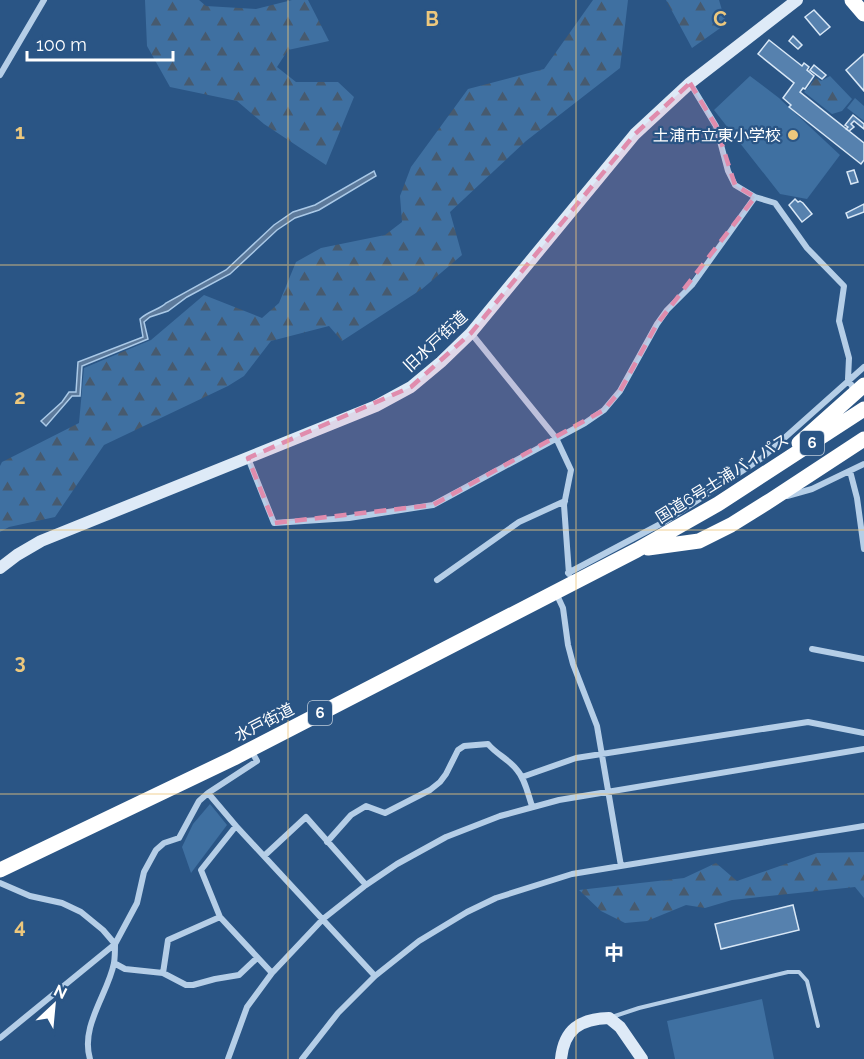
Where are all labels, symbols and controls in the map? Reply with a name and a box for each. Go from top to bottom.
text: B [425,7,439,31]
text: C [713,7,727,31]
scale bar [27,24,172,62]
text: 100 m [36,34,87,55]
text: 1 [15,120,25,144]
place label: 土浦市立東小学校 [653,126,781,145]
marker: 土浦市立東小学校 [786,128,800,142]
street label: 旧水戸街道 [400,307,471,376]
text: 2 [14,385,26,409]
street label: 国道6号土浦バイパス [652,430,792,527]
road number: 6 [800,431,824,455]
text: 3 [14,650,26,674]
street label: 水戸街道 [231,699,297,745]
road number: 6 [308,701,332,725]
text: 4 [14,914,26,938]
district label: 中 [604,941,624,965]
north arrow [24,975,84,1035]
text: N [51,981,70,1003]

